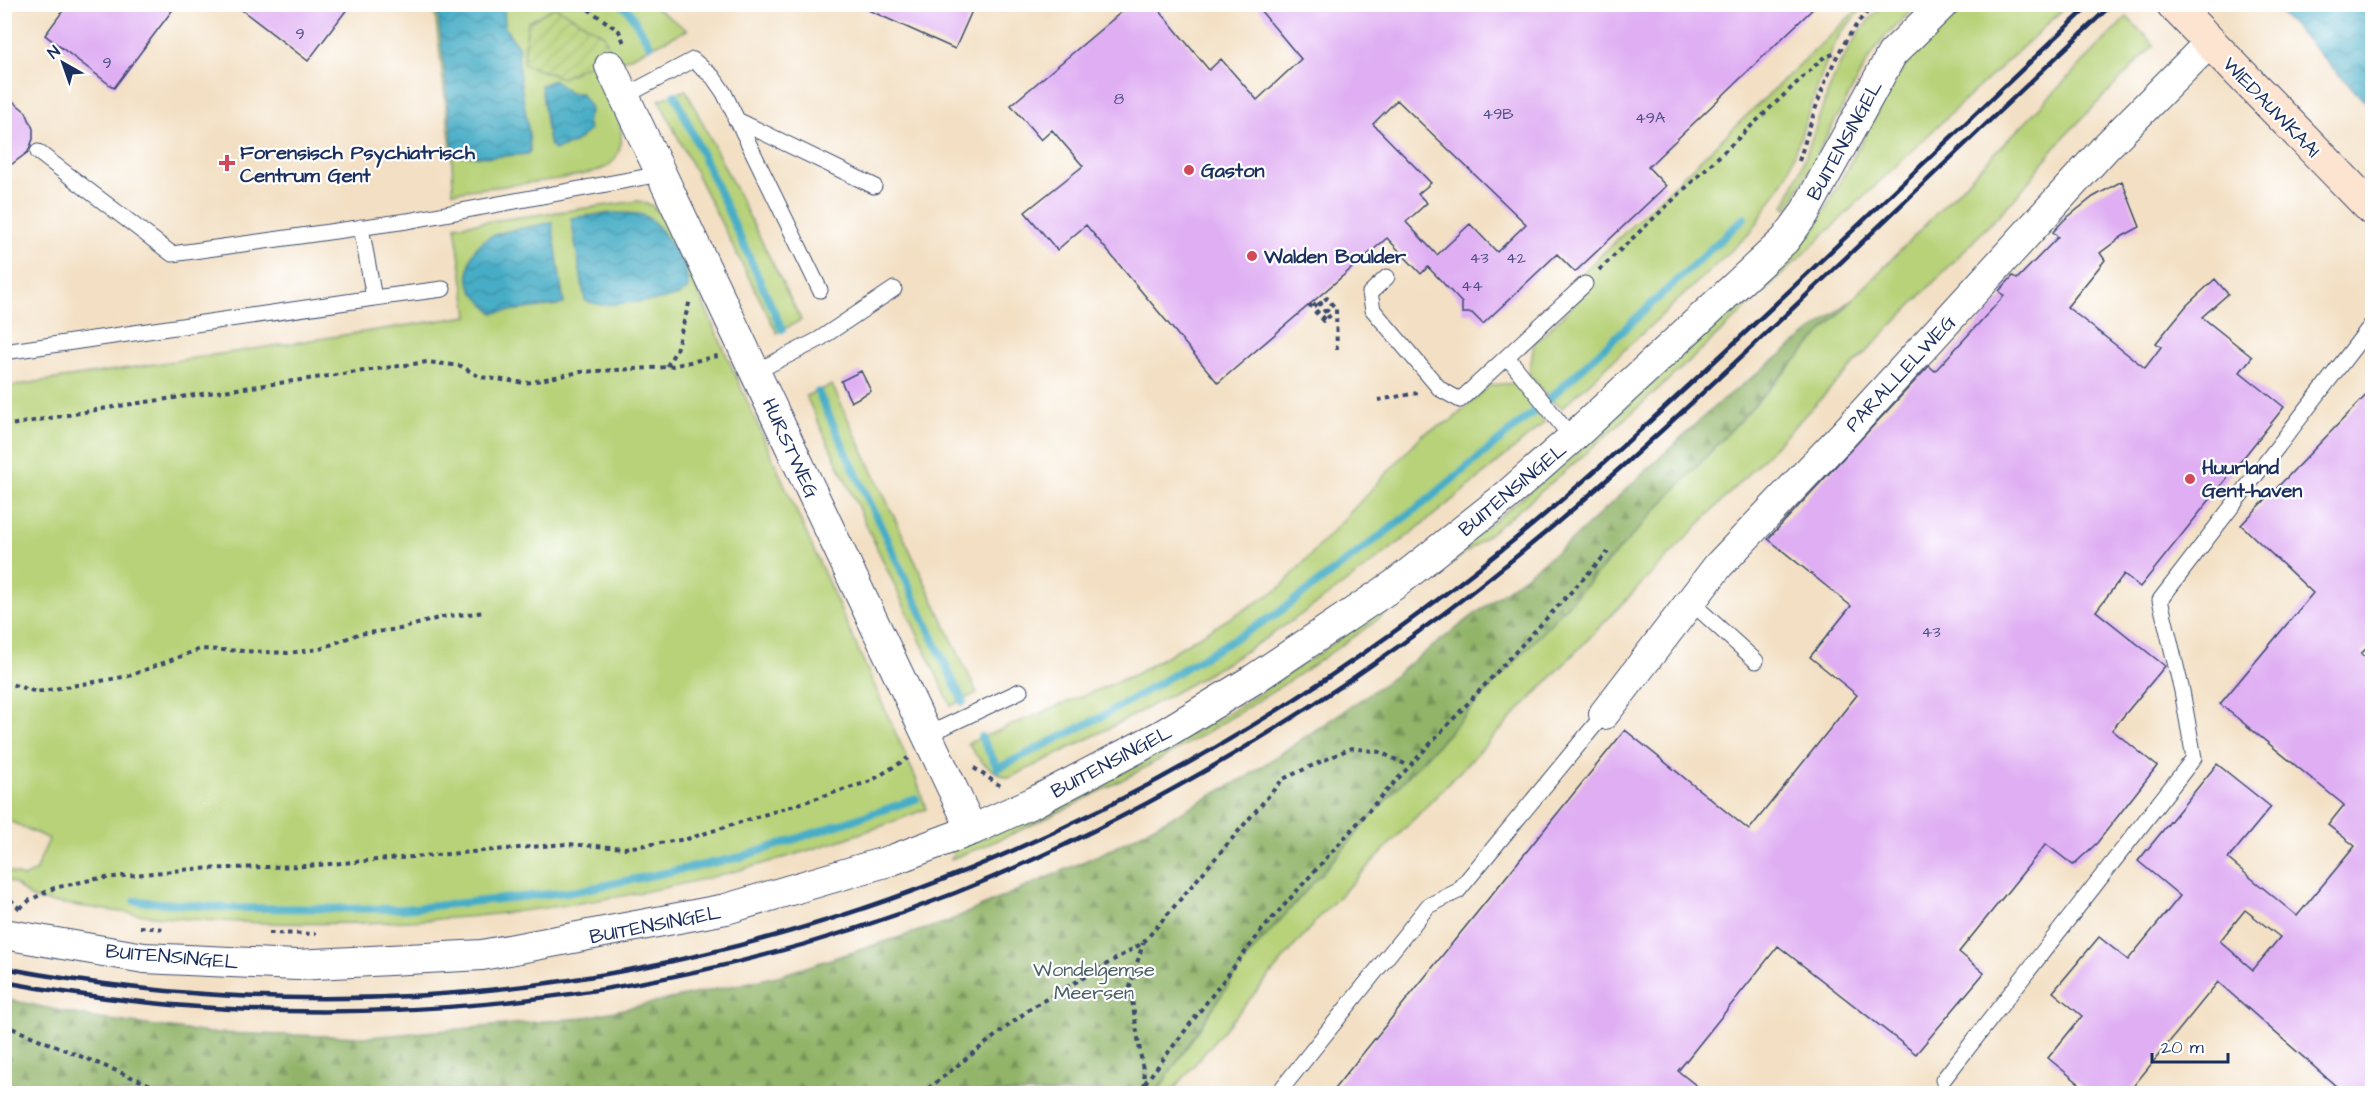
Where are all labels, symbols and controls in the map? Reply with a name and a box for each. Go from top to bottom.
house number: 9 [295,23,305,45]
north arrow [33,33,93,93]
text: N [43,41,65,64]
street label: WIEDAUWKAAI [2216,51,2327,164]
house number: 9 [102,52,112,74]
street label: BUITENSINGEL [1800,75,1889,206]
house number: 8 [1114,88,1124,110]
house number: 49B [1482,103,1514,125]
house number: 49A [1635,107,1665,129]
place label: Forensisch Psychiatrisch Centrum Gent [240,139,476,190]
marker: Forensisch Psychiatrisch Centrum Gent [218,154,236,172]
place label: Gaston [1201,157,1264,185]
marker: Gaston [1182,163,1196,177]
place label: Walden Boulder [1263,243,1407,271]
house number: 43 [1469,247,1489,269]
house number: 42 [1506,247,1526,269]
marker: Walden Boulder [1245,249,1259,263]
house number: 44 [1461,275,1483,297]
street label: PARALLELWEG [1839,309,1962,438]
street label: HURSTWEG [755,394,826,503]
street label: BUITENSINGEL [1453,436,1573,543]
place label: Huurland Gent-haven [2202,454,2302,505]
marker: Huurland Gent-haven [2183,472,2197,486]
house number: 43 [1921,621,1941,643]
street label: BUITENSINGEL [1046,718,1177,806]
street label: BUITENSINGEL [587,898,723,951]
street label: BUITENSINGEL [104,937,240,977]
park label: Wondelgemse Meersen [1033,956,1155,1007]
scale bar [2152,1026,2228,1064]
text: 20 m [2161,1035,2204,1060]

